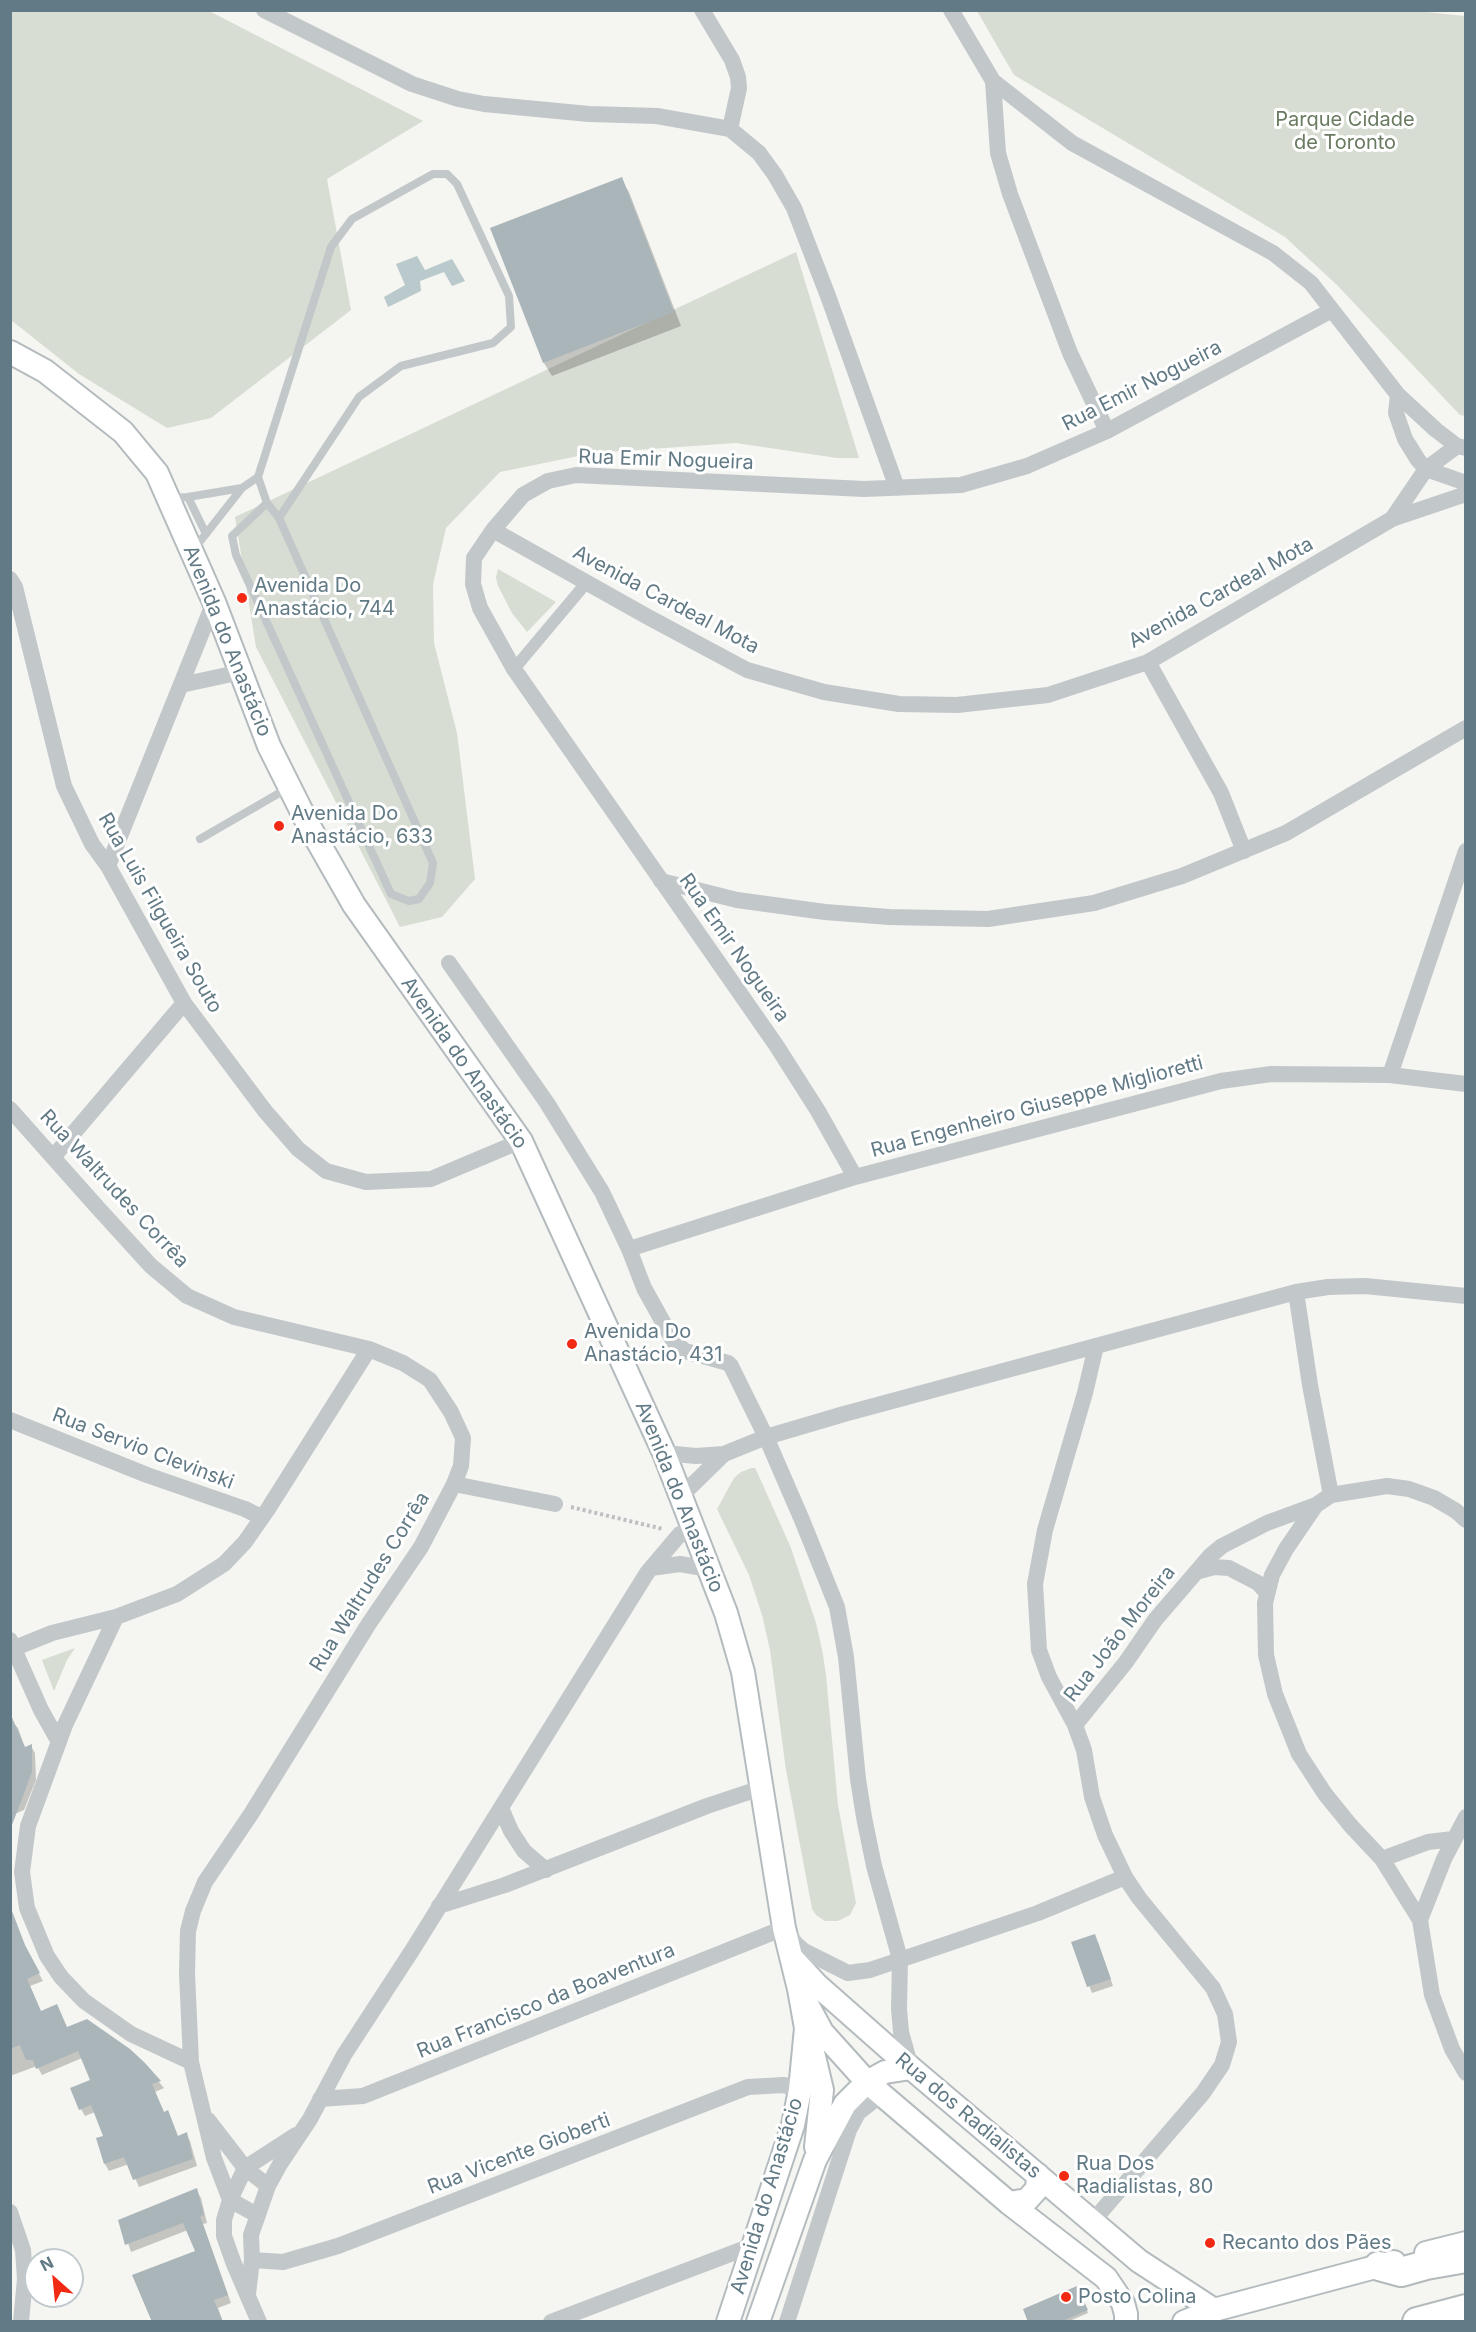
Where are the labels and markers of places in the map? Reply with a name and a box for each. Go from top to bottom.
place label: Avenida Do Anastácio, 744 [254,574,395,621]
marker: Avenida Do Anastácio, 744 [235,591,249,605]
place label: Avenida Do Anastácio, 633 [291,802,433,849]
marker: Avenida Do Anastácio, 633 [272,819,286,833]
place label: Avenida Do Anastácio, 431 [584,1320,722,1367]
marker: Avenida Do Anastácio, 431 [565,1337,579,1351]
place label: Rua Dos Radialistas, 80 [1076,2152,1213,2199]
marker: Rua Dos Radialistas, 80 [1057,2169,1071,2183]
place label: Recanto dos Pães [1222,2231,1392,2255]
marker: Recanto dos Pães [1203,2236,1217,2250]
place label: Posto Colina [1078,2285,1197,2309]
marker: Posto Colina [1059,2290,1073,2304]

